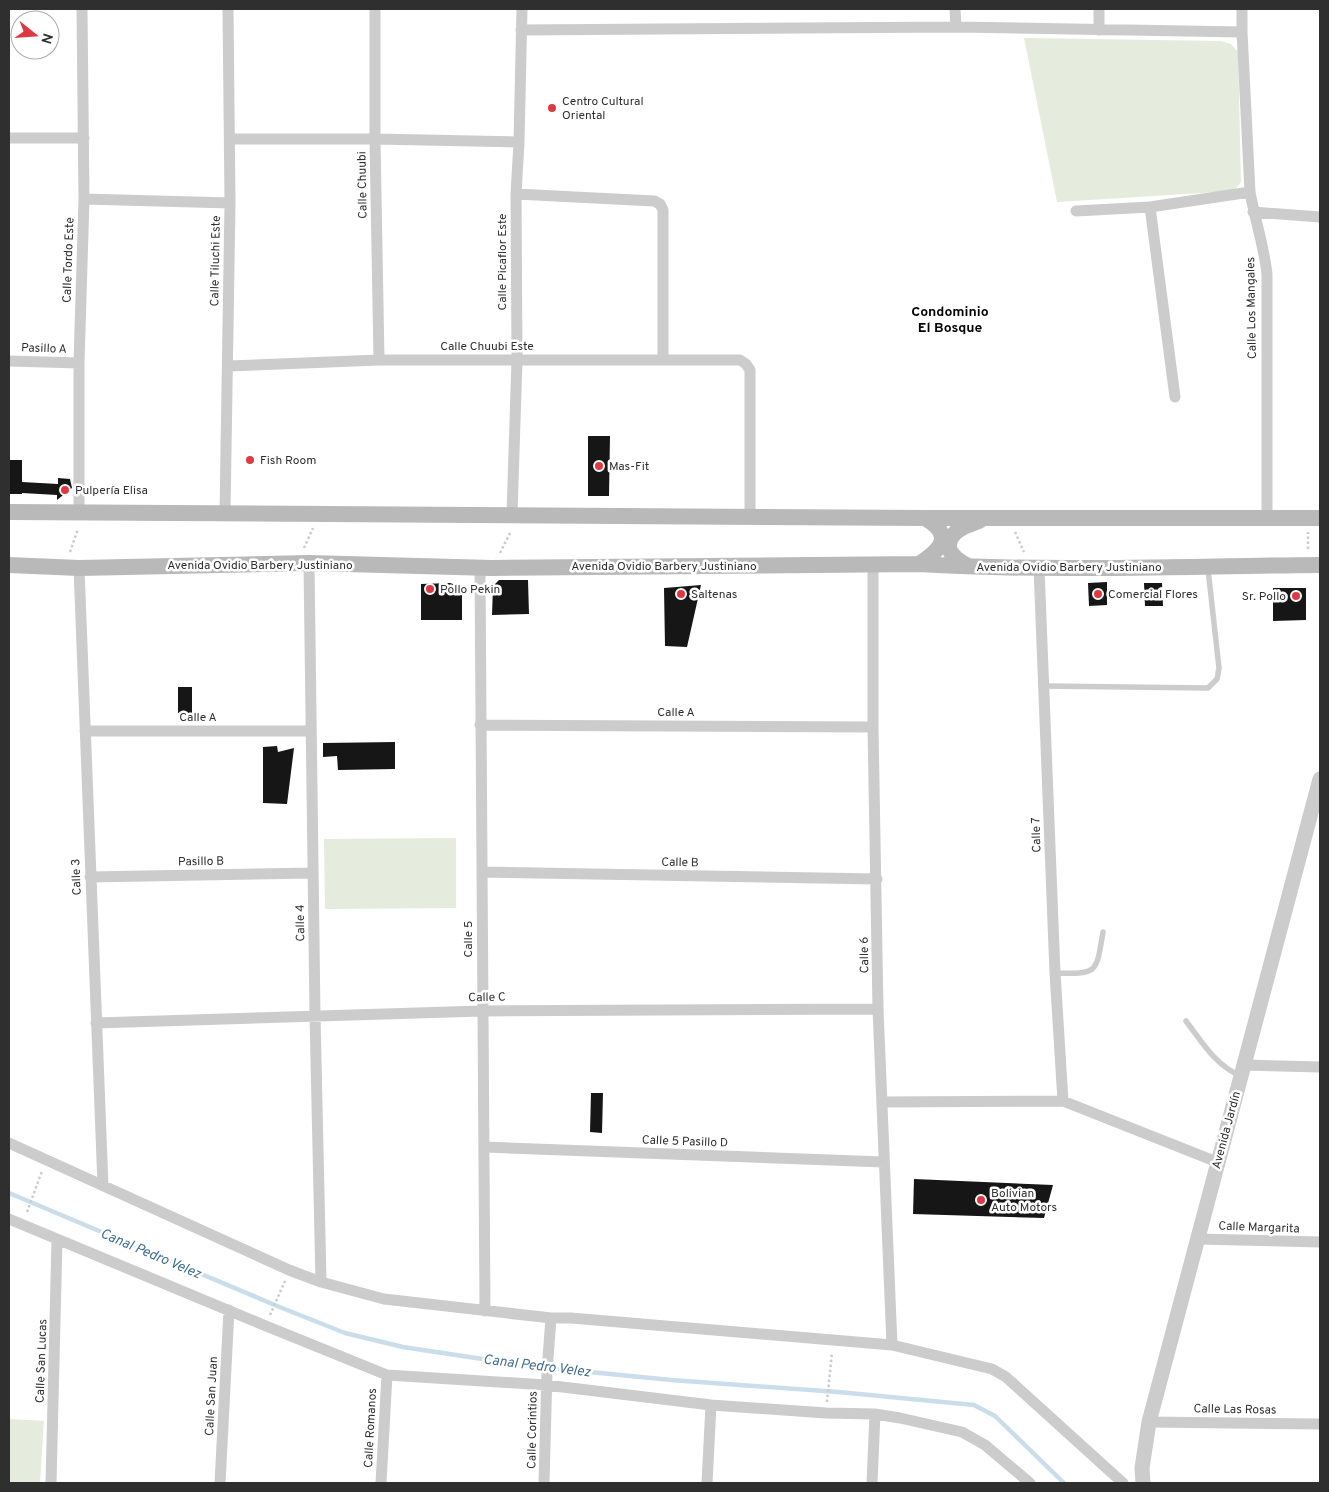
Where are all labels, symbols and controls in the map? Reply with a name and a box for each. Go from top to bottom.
north arrow [10,10,60,60]
text: N [36,31,56,46]
place label: Centro Cultural Oriental [562,94,644,124]
marker: Centro Cultural Oriental [546,102,558,114]
street label: Calle Chuubi [354,151,372,219]
street label: Calle Picaflor Este [495,213,511,311]
street label: Calle Tiluchi Este [207,215,225,307]
street label: Calle Tordo Este [60,217,78,303]
street label: Calle Los Mangales [1243,257,1261,359]
district label: Condominio El Bosque [911,304,989,337]
street label: Calle Chuubi Este [440,339,534,355]
street label: Pasillo A [21,340,67,358]
place label: Fish Room [260,453,316,469]
marker: Fish Room [244,454,256,466]
place label: Mas-Fit [609,459,649,475]
marker: Mas-Fit [593,460,605,472]
place label: Pulpería Elisa [75,483,148,499]
marker: Pulpería Elisa [59,484,71,496]
street label: Avenida Ovidio Barbery Justiniano [167,558,353,574]
street label: Avenida Ovidio Barbery Justiniano [571,559,757,575]
street label: Avenida Ovidio Barbery Justiniano [976,560,1162,576]
place label: Pollo Pekin [440,582,500,598]
marker: Pollo Pekin [424,583,436,595]
place label: Saltenas [691,587,737,603]
place label: Comercial Flores [1108,587,1198,603]
marker: Saltenas [675,588,687,600]
marker: Comercial Flores [1092,588,1104,600]
place label: Sr. Pollo [1242,589,1286,605]
marker: Sr. Pollo [1290,590,1302,602]
street label: Calle A [657,705,695,721]
street label: Calle A [179,710,217,726]
street label: Calle 7 [1028,817,1046,853]
street label: Pasillo B [178,854,224,870]
street label: Calle B [661,855,699,871]
street label: Calle 3 [68,858,86,896]
street label: Calle 4 [293,904,309,942]
street label: Calle 5 [461,920,477,958]
street label: Calle 6 [857,936,873,974]
street label: Calle C [468,990,506,1006]
street label: Avenida Jardín [1209,1090,1245,1171]
street label: Calle 5 Pasillo D [642,1132,728,1151]
place label: Bolivian Auto Motors [991,1186,1057,1216]
marker: Bolivian Auto Motors [975,1194,987,1206]
street label: Calle Margarita [1218,1219,1300,1237]
water label: Canal Pedro Velez [97,1225,204,1284]
street label: Calle San Lucas [33,1319,51,1403]
water label: Canal Pedro Velez [482,1351,593,1382]
street label: Calle San Juan [202,1356,222,1436]
street label: Calle Romanos [361,1388,381,1468]
street label: Calle Corintios [524,1391,542,1469]
street label: Calle Las Rosas [1193,1401,1277,1419]

